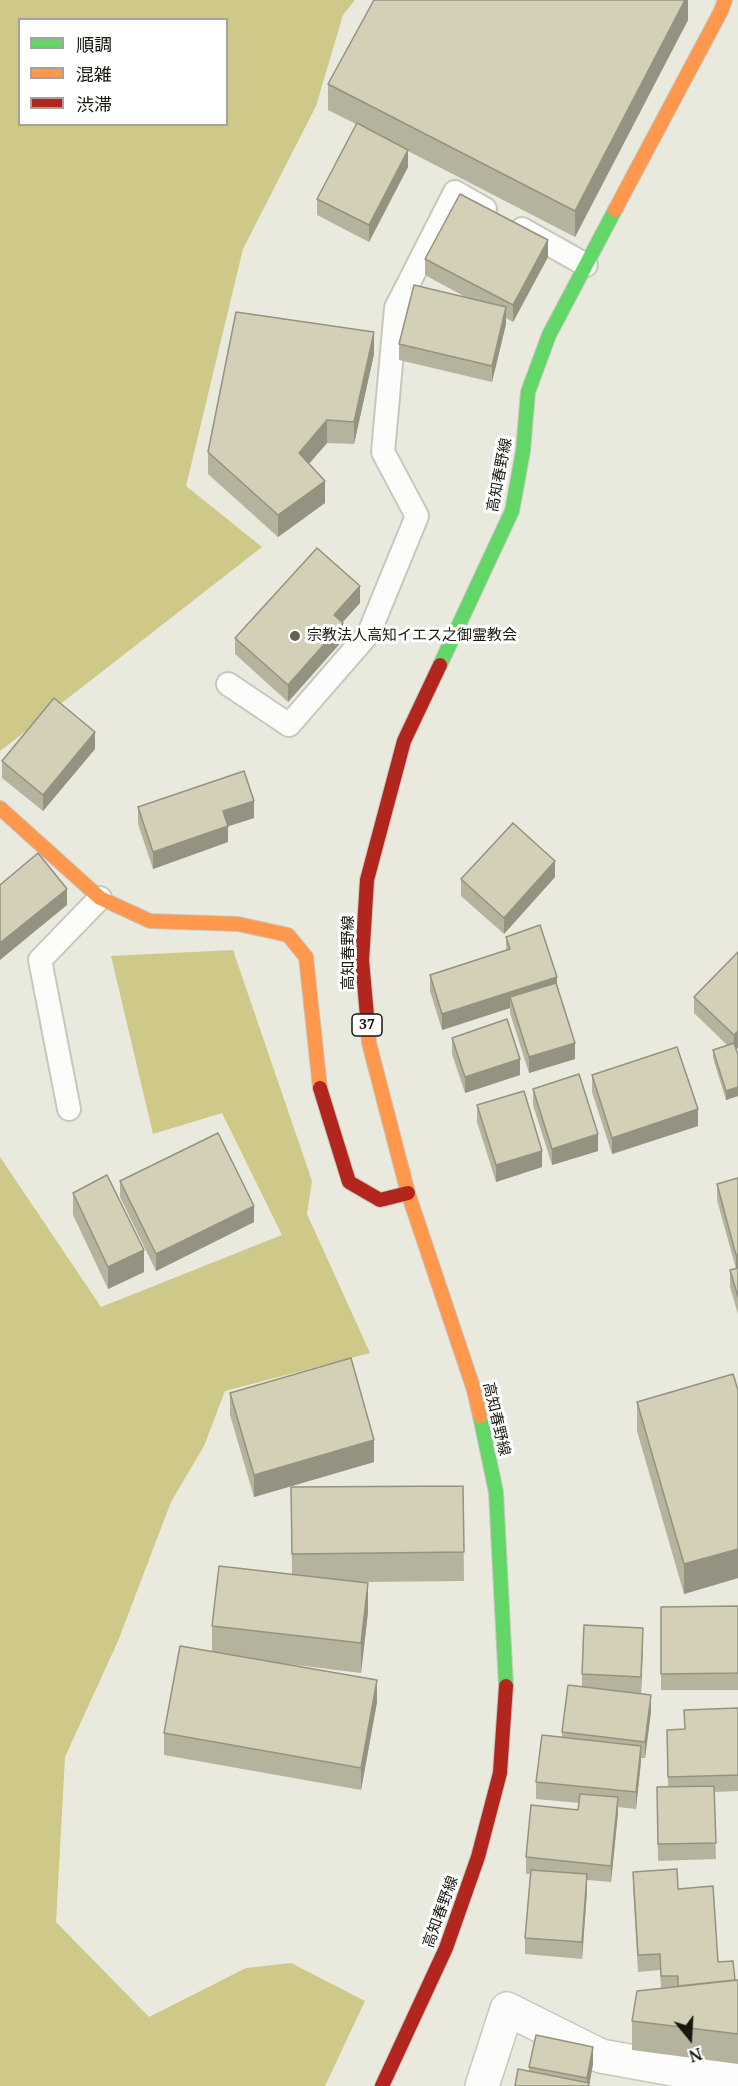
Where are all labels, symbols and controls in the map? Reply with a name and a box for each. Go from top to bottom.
legend [18,18,228,126]
text: 順調 [76,32,112,56]
text: 混雑 [76,62,112,86]
text: 渋滞 [76,92,112,116]
street label: 高知春野線 [484,436,516,514]
place label: 宗教法人高知イエス之御霊教会 [307,627,517,645]
marker: 宗教法人高知イエス之御霊教会 [288,629,302,643]
street label: 高知春野線 [340,916,358,990]
road number: 37 [352,1014,382,1036]
street label: 高知春野線 [479,1380,513,1458]
street label: 高知春野線 [420,1874,462,1950]
north arrow [660,2008,720,2068]
text: N [686,2043,705,2068]

